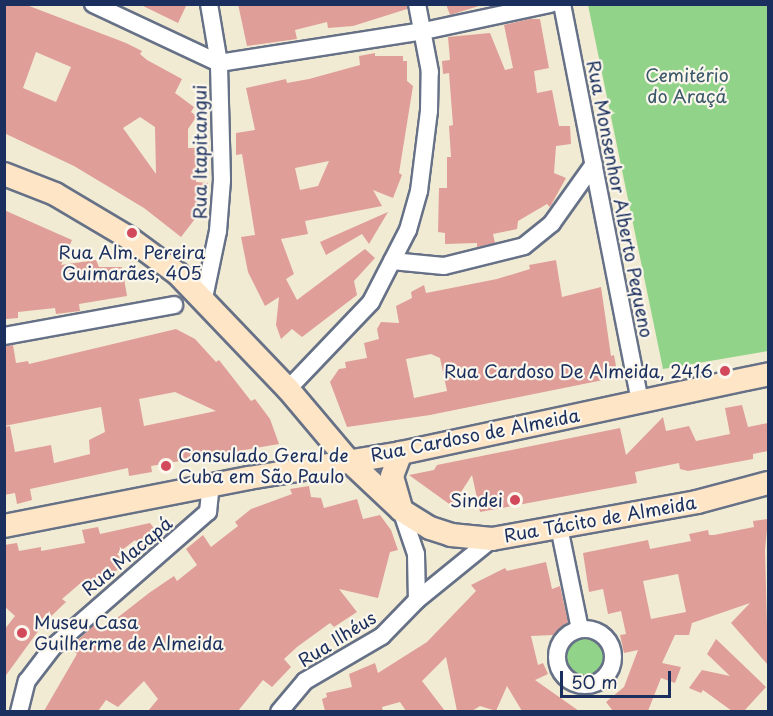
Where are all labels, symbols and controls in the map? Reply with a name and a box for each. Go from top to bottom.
street label: Rua Monsenhor Alberto Pequeno [582,58,658,340]
park label: Cemitério do Araçá [645,65,729,107]
street label: Rua Itapitangui [189,84,211,220]
marker: Rua Alm. Pereira Guimarães, 405 [125,226,139,240]
place label: Rua Alm. Pereira Guimarães, 405 [58,242,206,284]
place label: Rua Cardoso De Almeida, 2416 [443,360,713,382]
marker: Rua Cardoso De Almeida, 2416 [718,364,732,378]
street label: Rua Cardoso de Almeida [368,404,582,466]
place label: Consulado Geral de Cuba em São Paulo [178,445,347,488]
marker: Consulado Geral de Cuba em São Paulo [159,459,173,473]
place label: Sindei [450,489,503,511]
street label: Rua Tácito de Almeida [501,491,699,547]
marker: Sindei [508,493,522,507]
street label: Rua Macapá [78,512,176,600]
street label: Rua Ilhéus [294,606,380,672]
place label: Museu Casa Guilherme de Almeida [34,612,225,654]
marker: Museu Casa Guilherme de Almeida [15,626,29,640]
scale bar [563,659,674,697]
text: 50 m [571,668,618,695]

